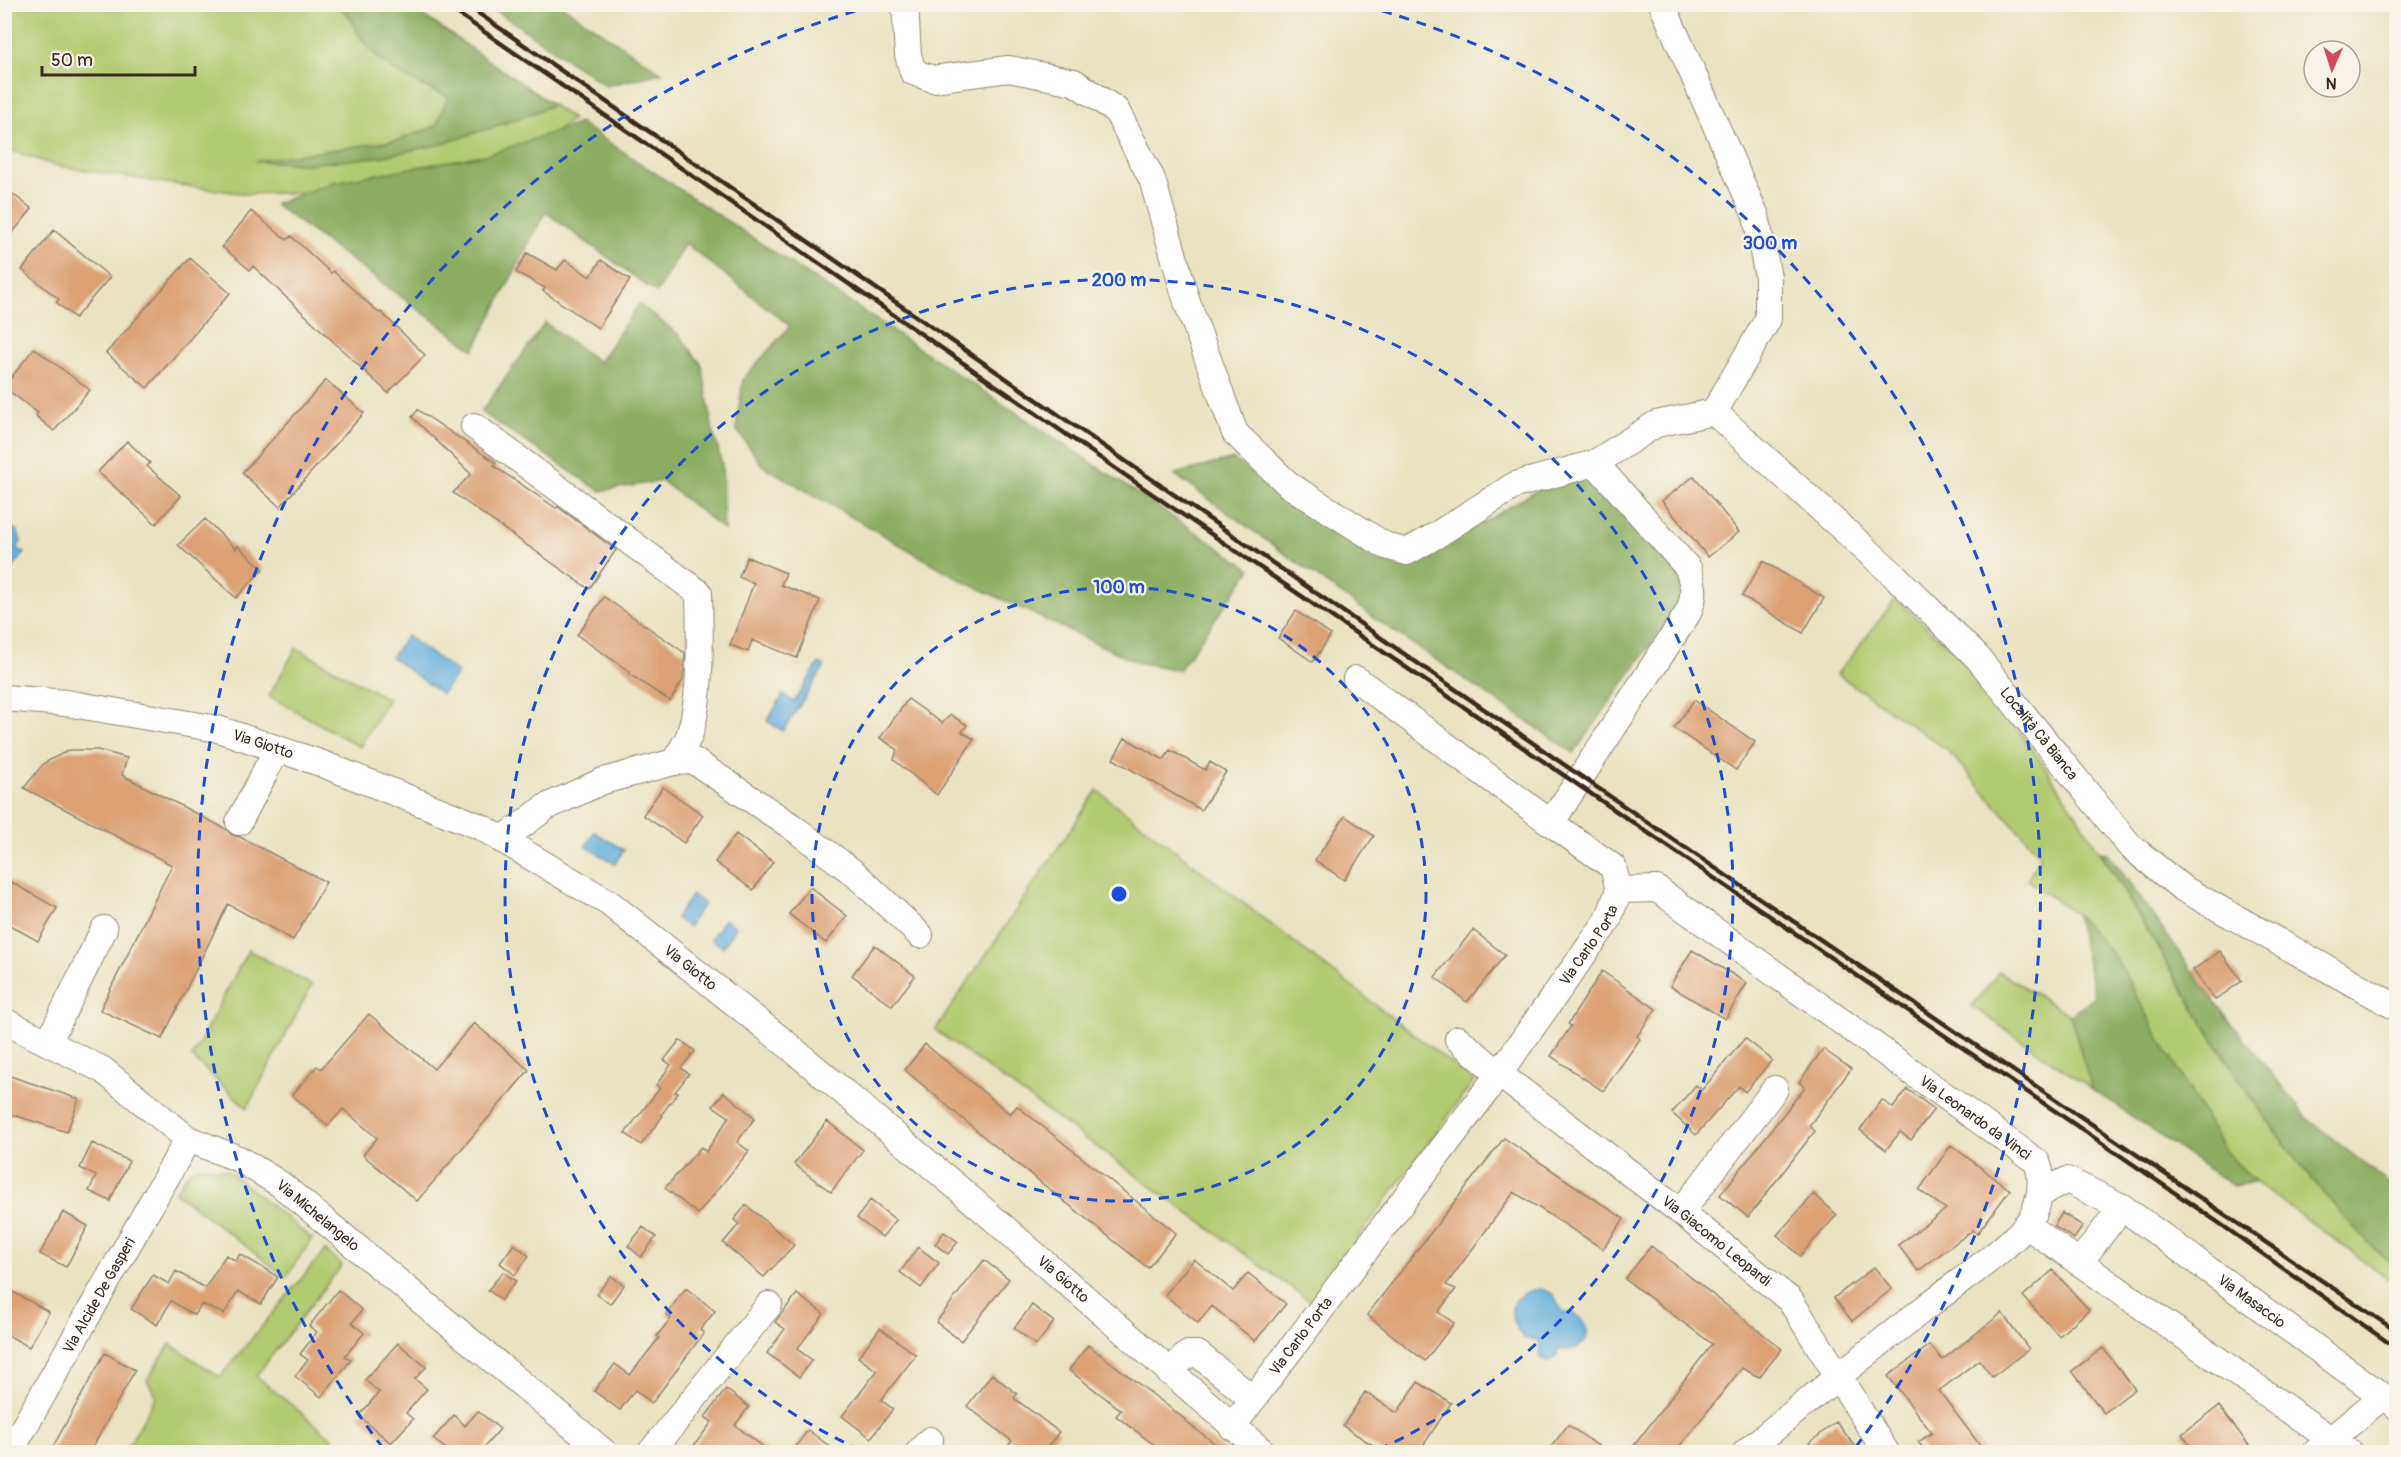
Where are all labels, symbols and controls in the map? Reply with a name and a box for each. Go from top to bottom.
scale bar [42,39,195,77]
north arrow [2302,39,2362,99]
text: 50 m [51,49,93,72]
text: N [2325,73,2337,93]
text: 300 m [1743,232,1797,255]
text: 200 m [1092,269,1146,292]
text: 100 m [1093,576,1145,599]
street label: Località Cà Bianca [1995,684,2082,784]
street label: Via Giotto [230,726,296,763]
centre of rings [1109,884,1129,904]
street label: Via Carlo Porta [1556,903,1623,989]
street label: Via Giotto [660,941,721,995]
street label: Via Leonardo da Vinci [1916,1072,2035,1165]
street label: Via Michelangelo [272,1176,363,1256]
street label: Via Giacomo Leopardi [1658,1192,1775,1291]
street label: Via Alcide De Gasperi [59,1234,140,1357]
street label: Via Giotto [1033,1252,1093,1307]
street label: Via Masaccio [2214,1271,2289,1333]
street label: Via Carlo Porta [1265,1293,1337,1379]

